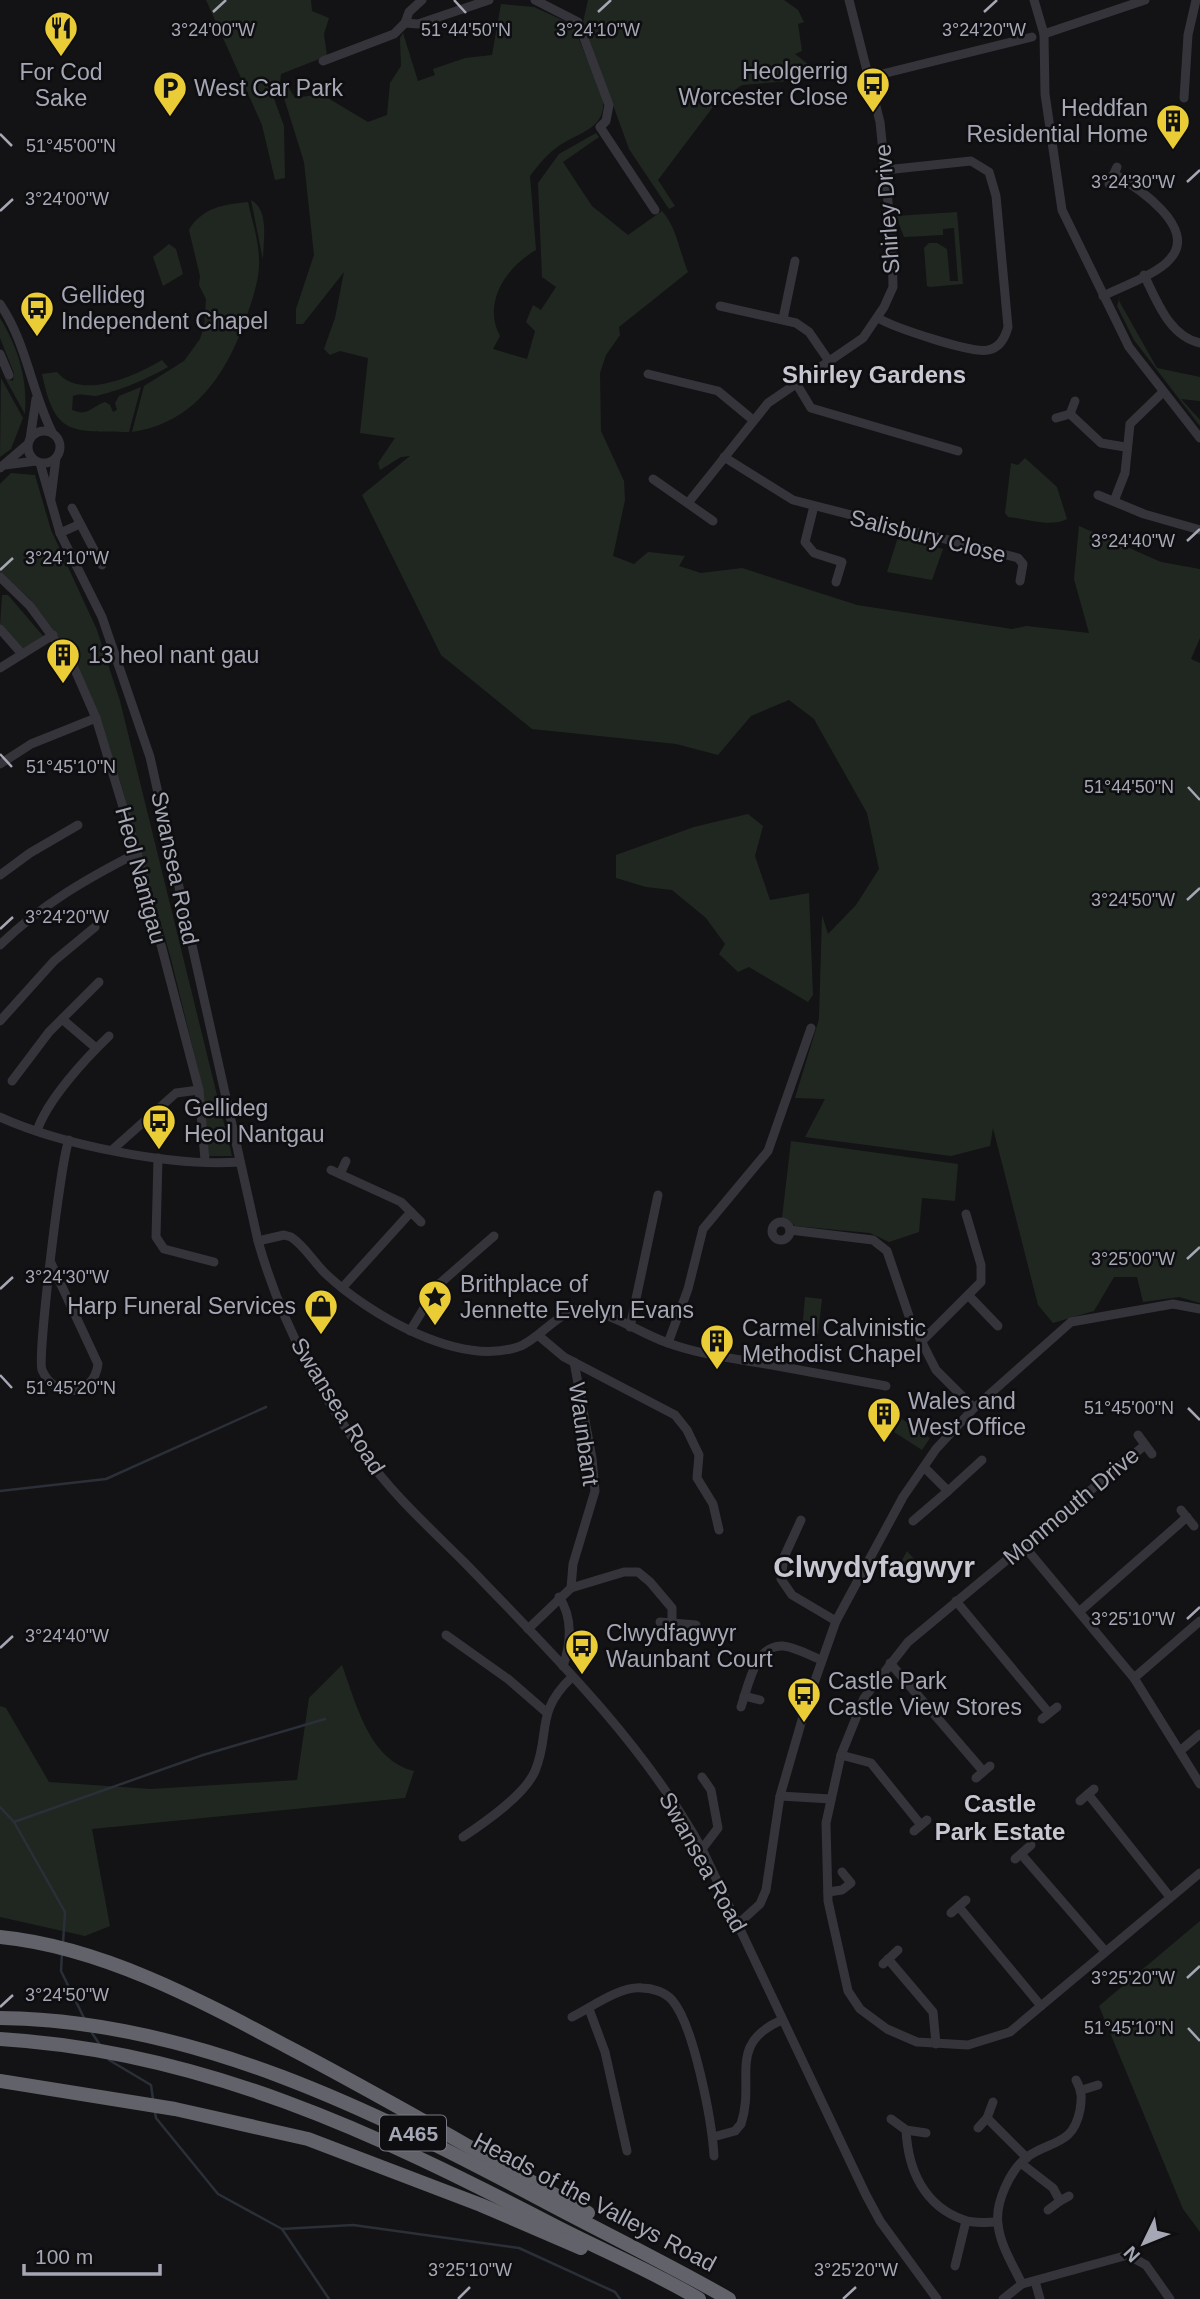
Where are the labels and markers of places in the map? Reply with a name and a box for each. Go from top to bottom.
restaurant icon: For Cod Sake [42,9,80,58]
place label: Heolgerrig Worcester Close [678,58,848,110]
place label: For Cod Sake [19,59,103,111]
bus stop icon: Heolgerrig Worcester Close [854,65,892,114]
parking icon: West Car Park [151,69,189,118]
place label: West Car Park [194,75,344,101]
place label: Heddfan Residential Home [966,95,1148,147]
building icon: Heddfan Residential Home [1154,102,1192,151]
place label: Gellideg Independent Chapel [61,282,268,334]
bus stop icon: Gellideg Independent Chapel [18,289,56,338]
building icon: 13 heol nant gau [44,636,82,685]
place label: 13 heol nant gau [88,642,259,668]
place label: Gellideg Heol Nantgau [184,1095,325,1147]
bus stop icon: Gellideg Heol Nantgau [140,1102,178,1151]
place label: Brithplace of Jennette Evelyn Evans [460,1271,694,1323]
place icon: Brithplace of Jennette Evelyn Evans [416,1278,454,1327]
shop icon: Harp Funeral Services [302,1287,340,1336]
place label: Harp Funeral Services [67,1293,296,1319]
place label: Carmel Calvinistic Methodist Chapel [742,1315,926,1367]
building icon: Carmel Calvinistic Methodist Chapel [698,1322,736,1371]
place label: Wales and West Office [908,1388,1026,1440]
building icon: Wales and West Office [865,1395,903,1444]
place label: Clwydfagwyr Waunbant Court [606,1620,773,1672]
bus stop icon: Clwydfagwyr Waunbant Court [563,1627,601,1676]
place label: Castle Park Castle View Stores [828,1668,1022,1720]
bus stop icon: Castle Park Castle View Stores [785,1675,823,1724]

